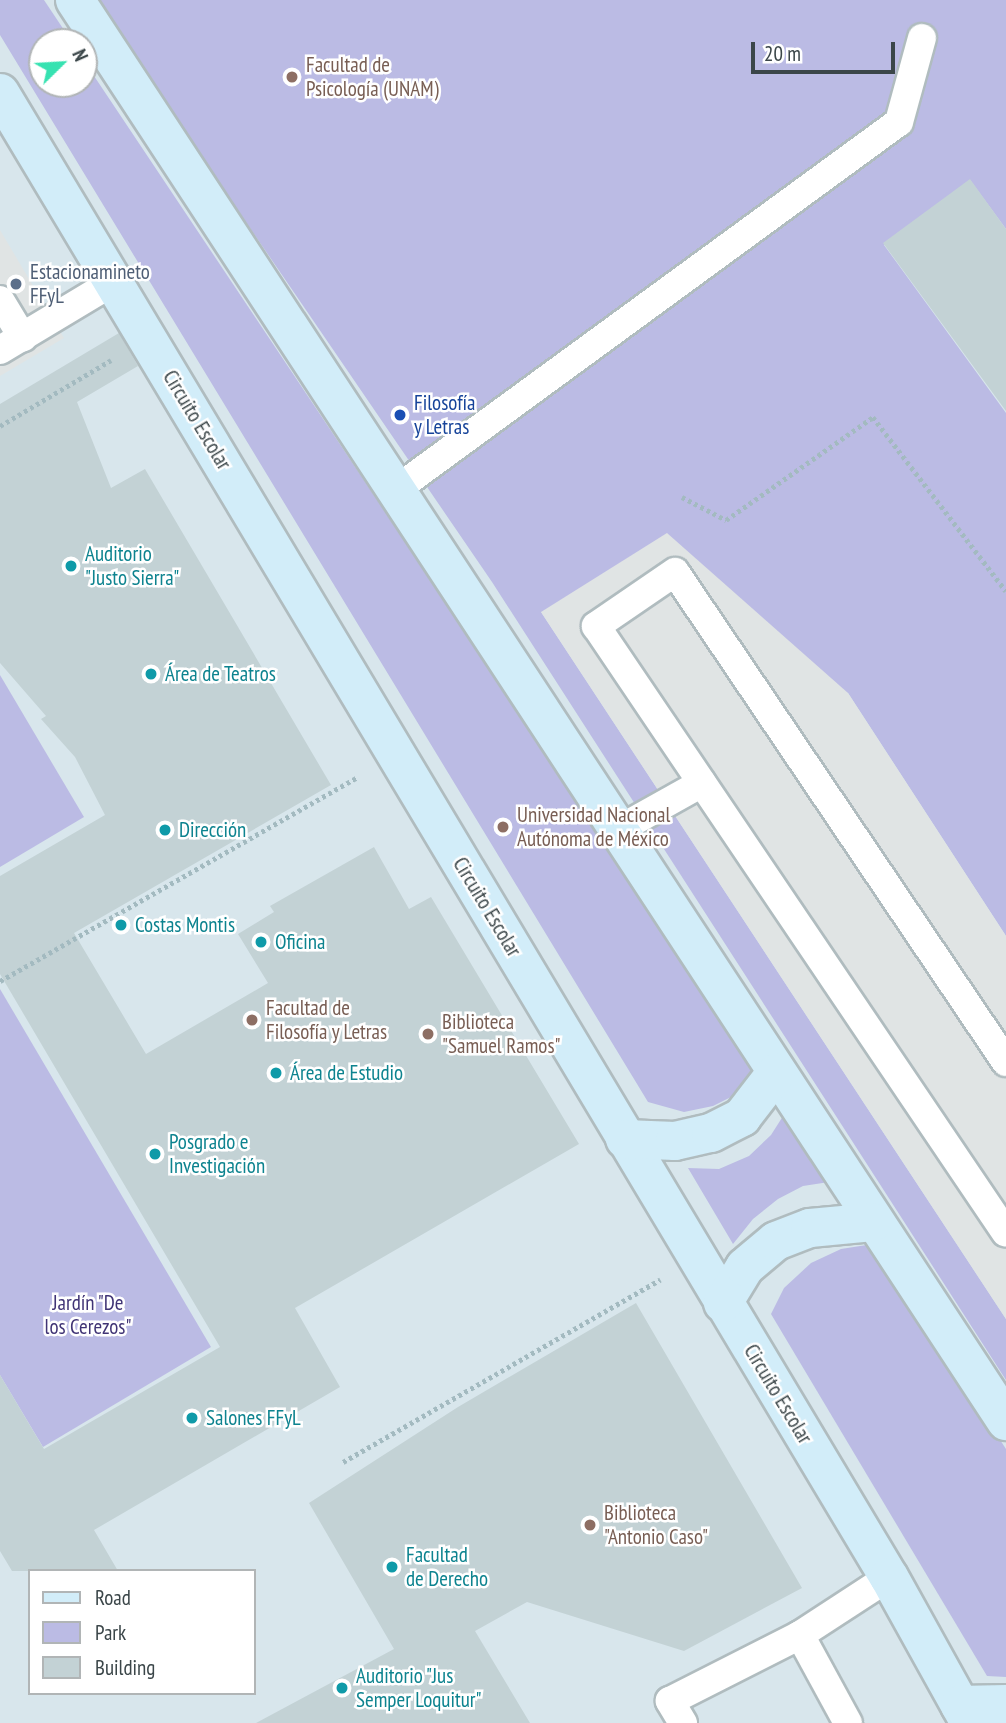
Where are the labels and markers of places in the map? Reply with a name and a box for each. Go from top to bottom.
place label: Facultad de Psicología (UNAM) [306,52,439,102]
marker: Facultad de Psicología (UNAM) [284,69,300,85]
place label: Estacionamineto FFyL [30,259,150,309]
marker: Estacionamineto FFyL [8,276,24,292]
place label: Filosofía y Letras [414,390,476,440]
marker: Filosofía y Letras [392,407,408,423]
place label: Auditorio "Justo Sierra" [85,541,179,591]
marker: Auditorio "Justo Sierra" [63,558,79,574]
place label: Área de Teatros [165,661,276,687]
marker: Área de Teatros [143,666,159,682]
place label: Universidad Nacional Autónoma de México [517,802,670,852]
place label: Dirección [179,817,246,843]
marker: Universidad Nacional Autónoma de México [495,819,511,835]
marker: Dirección [157,822,173,838]
place label: Costas Montis [135,912,235,938]
marker: Costas Montis [113,917,129,933]
place label: Oficina [275,929,325,955]
marker: Oficina [253,934,269,950]
place label: Facultad de Filosofía y Letras [266,995,388,1045]
place label: Biblioteca "Samuel Ramos" [442,1009,561,1059]
marker: Facultad de Filosofía y Letras [244,1012,260,1028]
marker: Biblioteca "Samuel Ramos" [420,1026,436,1042]
place label: Área de Estudio [290,1060,403,1086]
marker: Área de Estudio [268,1065,284,1081]
place label: Posgrado e Investigación [169,1129,265,1179]
marker: Posgrado e Investigación [147,1146,163,1162]
place label: Salones FFyL [206,1405,301,1431]
marker: Salones FFyL [184,1410,200,1426]
place label: Biblioteca "Antonio Caso" [604,1500,708,1550]
marker: Biblioteca "Antonio Caso" [582,1517,598,1533]
place label: Facultad de Derecho [406,1542,488,1592]
marker: Facultad de Derecho [384,1559,400,1575]
place label: Auditorio "Jus Semper Loquitur" [356,1663,482,1713]
marker: Auditorio "Jus Semper Loquitur" [334,1680,350,1696]

